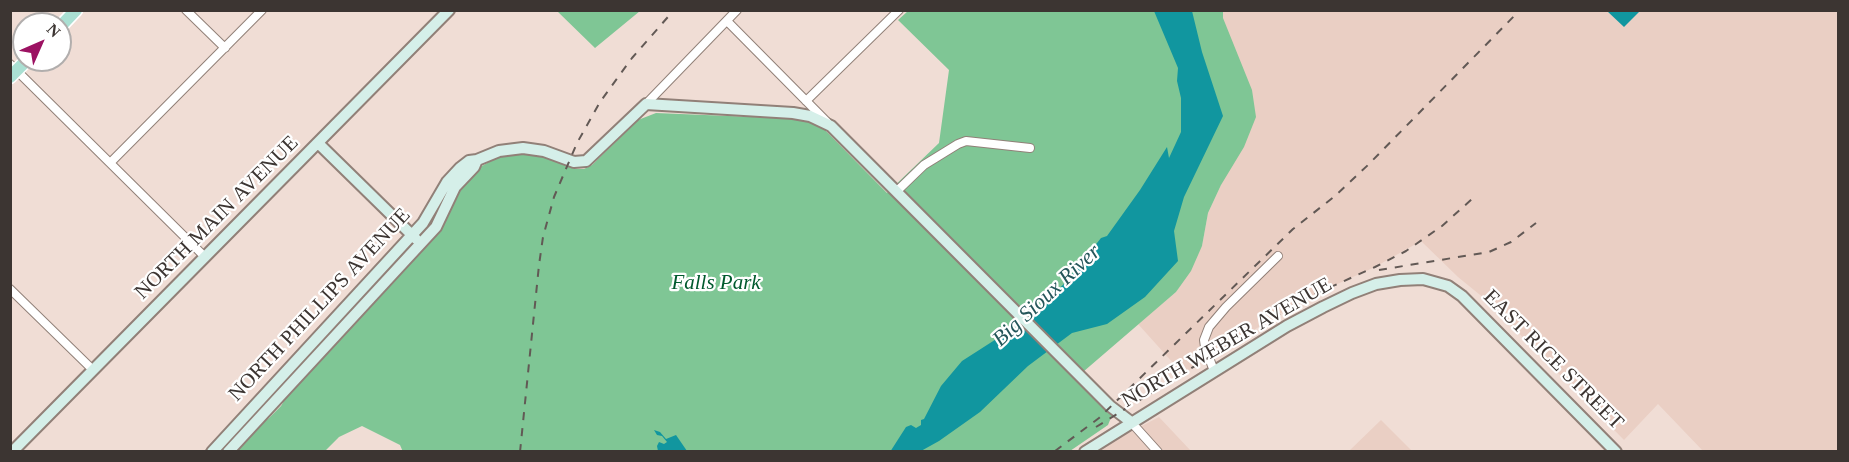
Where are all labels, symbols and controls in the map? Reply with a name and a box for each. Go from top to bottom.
north arrow [12,12,72,72]
text: N [44,20,64,40]
street label: NORTH MAIN AVENUE [130,131,304,305]
street label: NORTH PHILLIPS AVENUE [224,203,416,407]
water label: Big Sioux River [988,239,1106,353]
park label: Falls Park [671,270,761,296]
street label: NORTH WEBER AVENUE [1117,272,1337,414]
street label: EAST RICE STREET [1478,285,1628,435]

